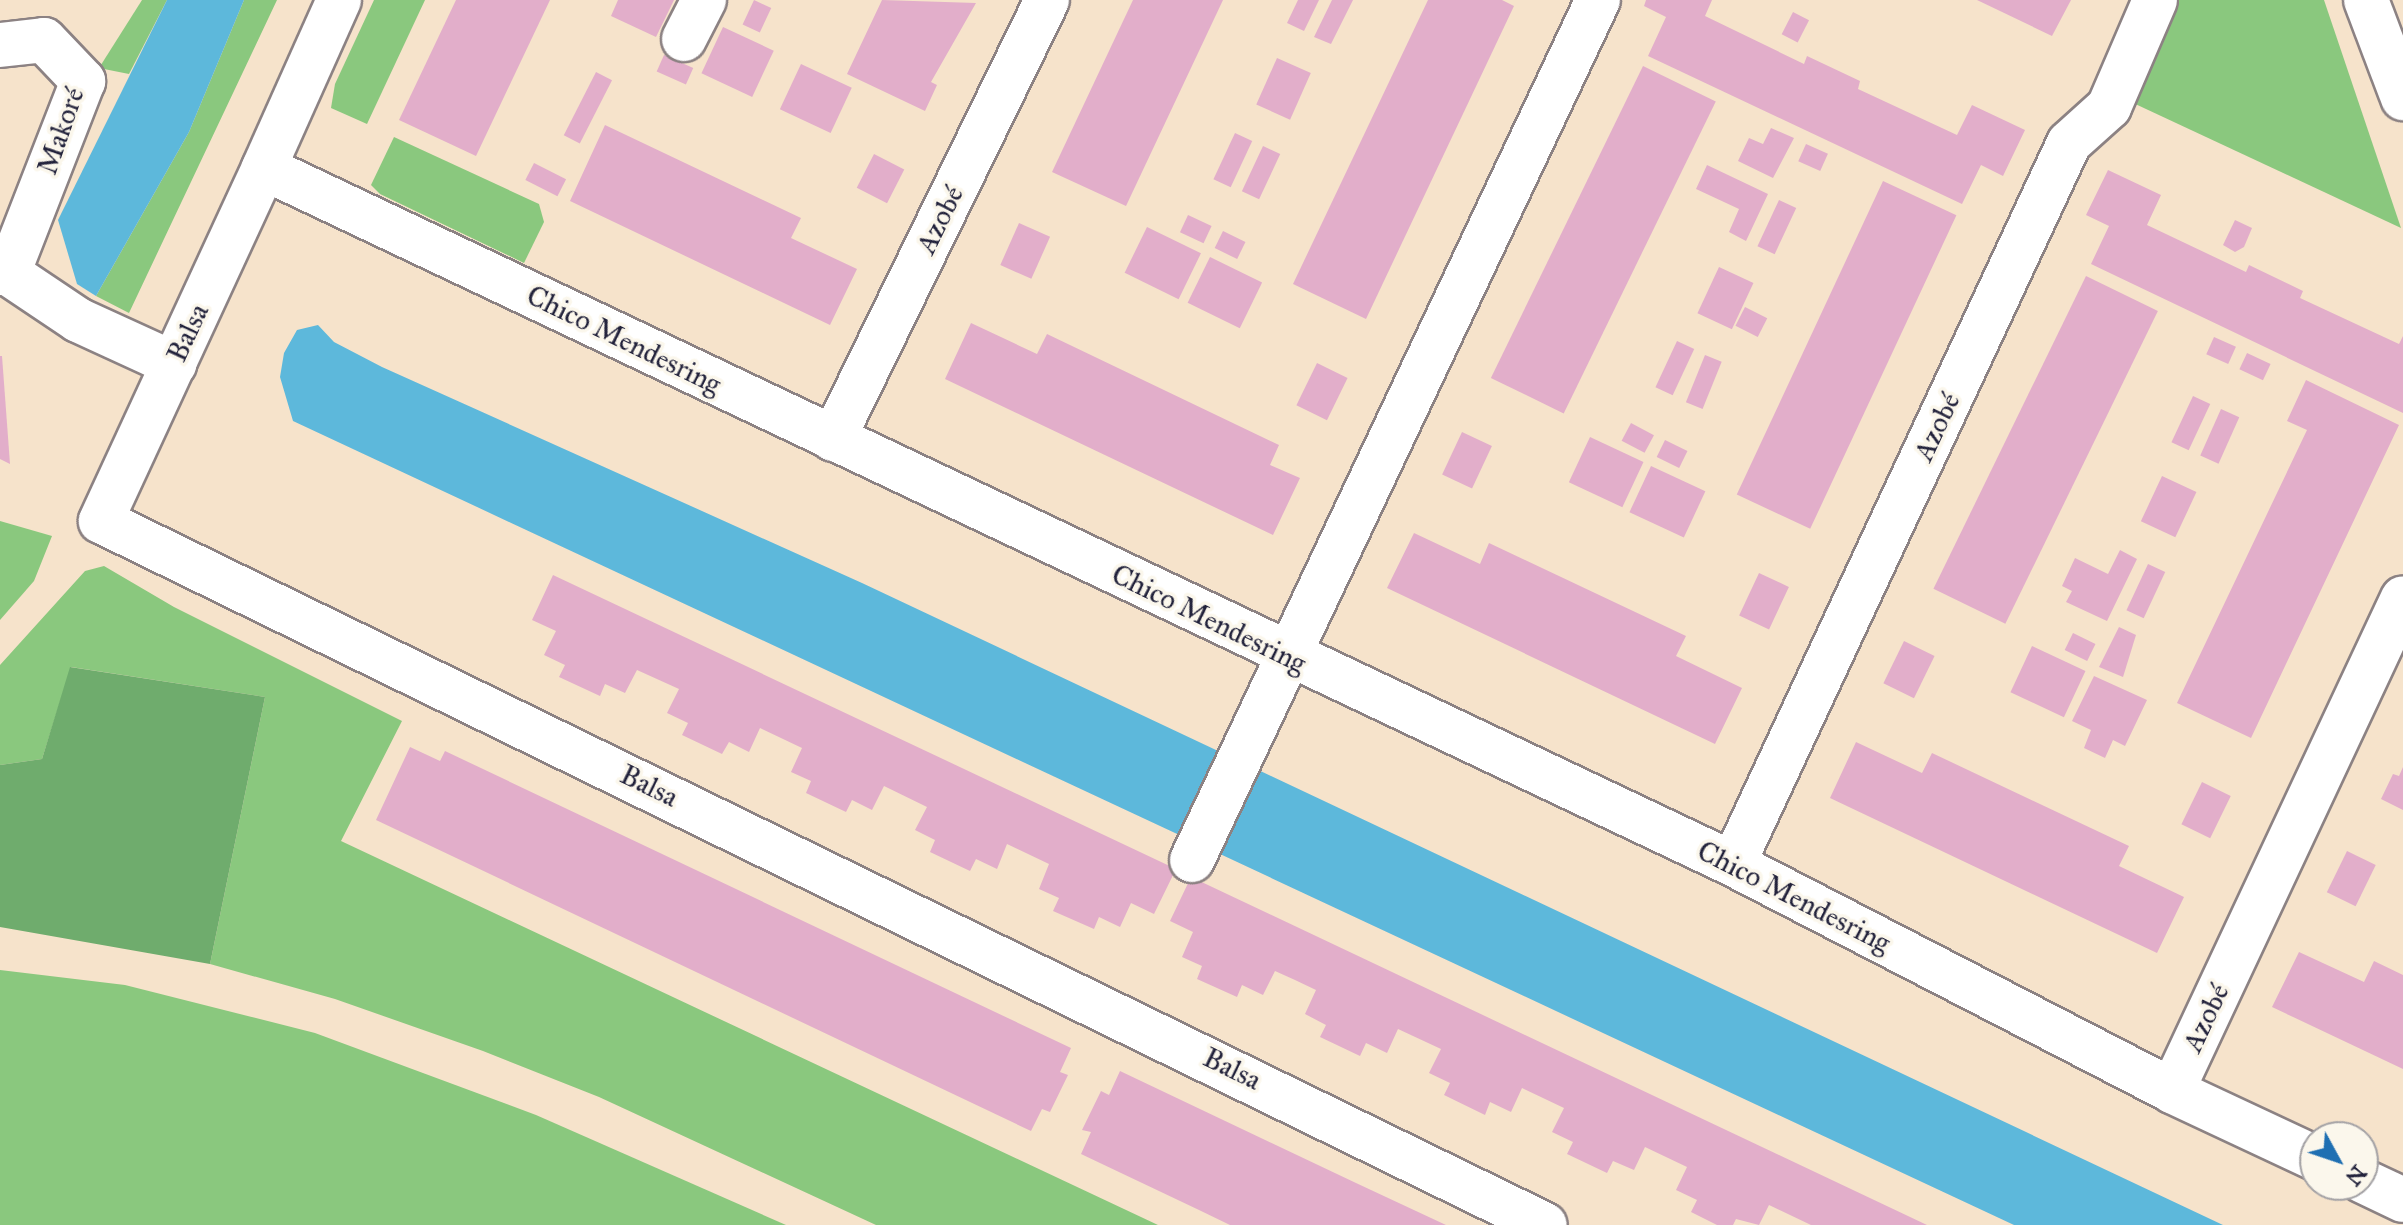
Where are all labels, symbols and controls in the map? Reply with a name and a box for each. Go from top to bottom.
street label: Makoré [31,83,91,179]
street label: Azobé [909,181,971,259]
street label: Chico Mendesring [521,278,727,402]
street label: Balsa [160,299,216,367]
street label: Azobé [1907,388,1967,466]
street label: Chico Mendesring [1106,557,1312,681]
street label: Balsa [615,758,683,814]
street label: Chico Mendesring [1692,834,1896,960]
street label: Azobé [2176,979,2236,1057]
street label: Balsa [1198,1041,1266,1097]
north arrow [2299,1121,2379,1201]
text: N [2340,1160,2373,1191]

